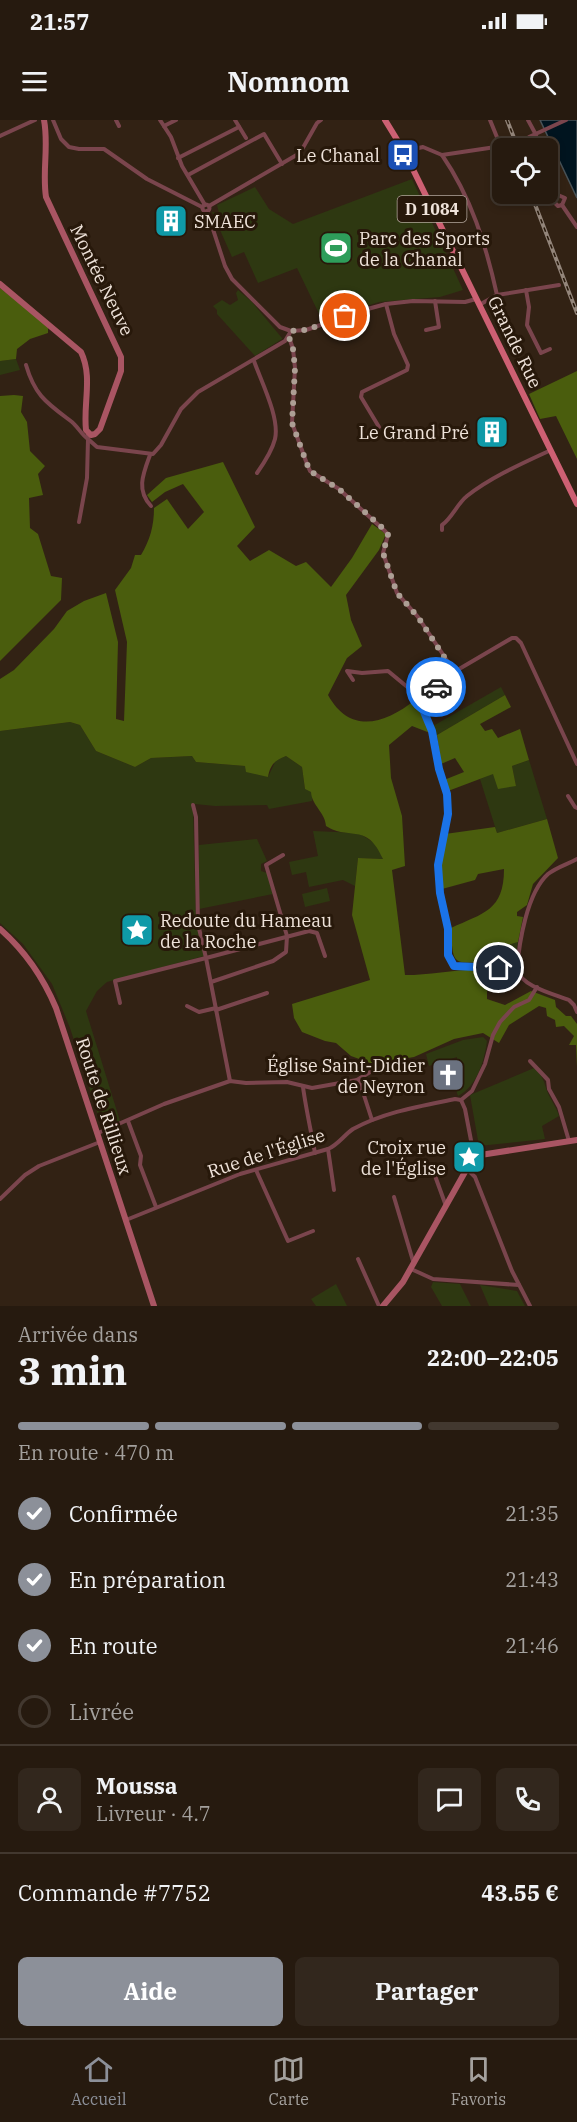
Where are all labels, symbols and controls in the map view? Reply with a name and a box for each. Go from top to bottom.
text: 21:57 [30,7,89,36]
text: Nomnom [227,64,350,99]
icon: menu [18,65,51,98]
icon: search [526,65,559,98]
bus stop icon: Le Chanal [385,137,421,173]
map controls [492,138,558,204]
button: locate [492,138,558,204]
place label: Le Chanal [296,144,380,167]
road number: D 1084 [398,196,466,222]
building icon: SMAEC [153,203,189,239]
place label: SMAEC [194,210,256,233]
street label: Montée Neuve [65,221,139,339]
place label: Parc des Sports de la Chanal [359,227,490,271]
sports icon: Parc des Sports de la Chanal [318,230,354,266]
pin [319,290,370,341]
street label: Grande Rue [483,292,547,392]
icon: bag [328,299,361,332]
building icon: Le Grand Pré [474,414,510,450]
place label: Le Grand Pré [358,421,469,444]
courier [406,657,466,717]
icon: car [420,671,453,704]
place label: Redoute du Hameau de la Roche [160,909,332,953]
place icon: Redoute du Hameau de la Roche [119,912,155,948]
pin [473,942,524,993]
icon: home [482,951,515,984]
street label: Route de Rillieux [71,1034,137,1178]
place label: Église Saint-Didier de Neyron [267,1054,425,1098]
church icon: Église Saint-Didier de Neyron [430,1057,466,1093]
street label: Rue de l'Église [204,1123,328,1183]
place label: Croix rue de l'Église [361,1136,446,1180]
place icon: Croix rue de l'Église [451,1139,487,1175]
text: Arrivée dans [18,1321,138,1348]
text: 22:00–22:05 [427,1343,559,1372]
text: 3 min [18,1345,127,1396]
text: En route · 470 m [18,1439,174,1466]
icon: check [18,1497,51,1530]
text: Confirmée [69,1499,178,1528]
text: 21:35 [505,1500,559,1527]
icon: check [18,1563,51,1596]
text: En préparation [69,1565,226,1594]
text: 21:43 [505,1566,559,1593]
icon: check [18,1629,51,1662]
text: En route [69,1631,158,1660]
text: 21:46 [505,1632,559,1659]
text: Livrée [69,1697,134,1726]
button: person [18,1768,81,1831]
button: chat [418,1768,481,1831]
button: phone [496,1768,559,1831]
text: Moussa [96,1771,178,1800]
text: Livreur · 4.7 [96,1800,211,1827]
text: Commande #7752 [18,1878,211,1907]
text: 43.55 € [481,1878,559,1907]
button: Aide [18,1957,283,2026]
button: Partager [295,1957,559,2026]
tab: Accueil [71,2053,127,2109]
tab: Carte [268,2053,309,2109]
tab: Favoris [451,2053,506,2109]

